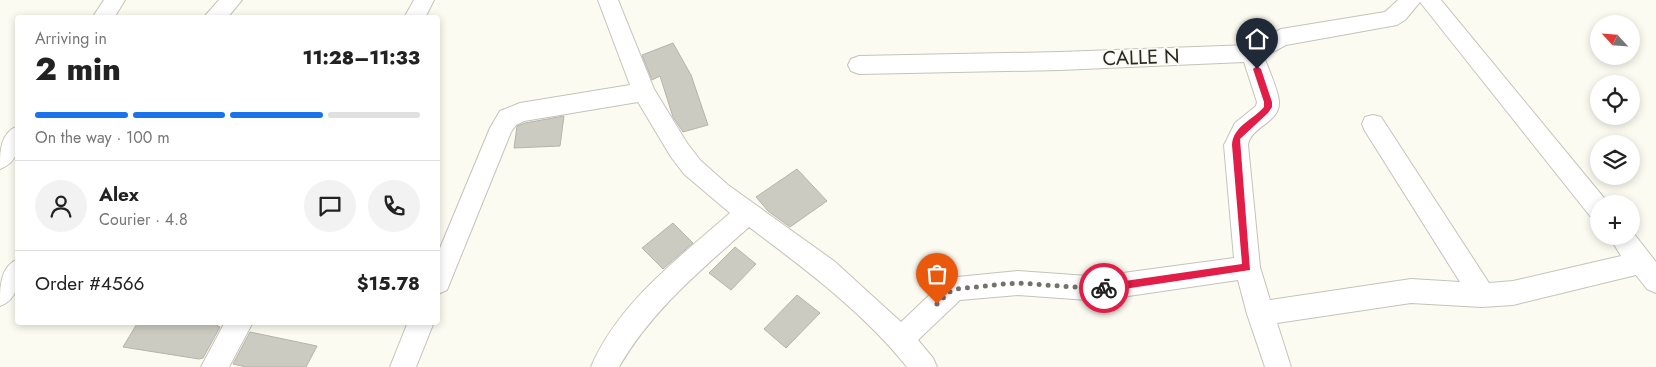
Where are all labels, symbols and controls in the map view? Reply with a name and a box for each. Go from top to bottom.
north arrow [1590,15,1640,65]
map controls [1590,15,1640,245]
pin [1236,18,1278,69]
icon: home [1243,25,1271,53]
text: Arriving in [35,27,107,50]
street label: CALLE N [1102,42,1180,73]
text: 11:28–11:33 [303,44,420,71]
text: 2 min [35,46,121,92]
button: locate [1590,75,1640,125]
text: On the way · 100 m [35,126,170,149]
button: layers [1590,135,1640,185]
button: person [35,180,87,232]
button: chat [304,180,356,232]
button: phone [368,180,420,232]
text: Alex [99,181,139,208]
button: + [1590,195,1640,245]
text: Courier · 4.8 [99,208,188,231]
pin [916,253,958,304]
icon: bag [923,260,951,288]
courier [1079,263,1129,313]
text: Order #4566 [35,270,145,297]
text: $15.78 [357,270,420,297]
icon: bike [1090,274,1118,302]

